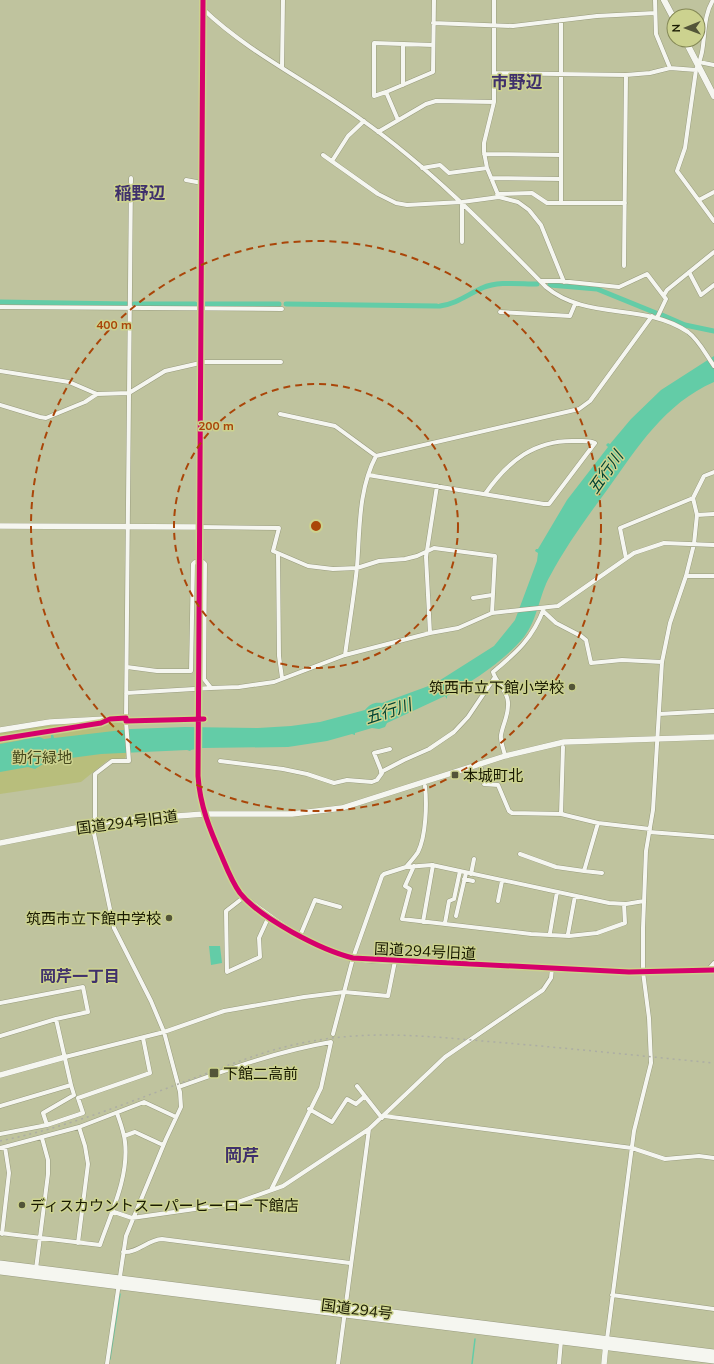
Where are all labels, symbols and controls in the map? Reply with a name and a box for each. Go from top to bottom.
north arrow [666,8,706,48]
text: N [669,24,683,32]
district label: 市野辺 [492,71,543,92]
district label: 稲野辺 [115,182,166,203]
text: 400 m [96,317,132,332]
text: 200 m [198,418,234,433]
water label: 五行川 [583,445,628,497]
centre of rings [309,519,323,533]
place label: 筑西市立下館小学校 [429,678,564,697]
marker: 筑西市立下館小学校 [567,682,577,692]
water label: 五行川 [362,693,416,728]
park label: 勤行緑地 [12,748,72,767]
place label: 本城町北 [463,766,523,785]
marker: 本城町北 [450,770,460,780]
street label: 国道294号旧道 [75,806,179,838]
place label: 筑西市立下館中学校 [26,909,161,928]
marker: 筑西市立下館中学校 [164,913,174,923]
street label: 国道294号旧道 [374,939,476,963]
district label: 岡芹一丁目 [40,966,120,986]
place label: 下館二高前 [223,1064,298,1083]
marker: 下館二高前 [208,1067,220,1079]
district label: 岡芹 [225,1144,259,1165]
place label: ディスカウントスーパーヒーロー下館店 [30,1196,299,1215]
marker: ディスカウントスーパーヒーロー下館店 [17,1200,27,1210]
street label: 国道294号 [320,1295,394,1323]

